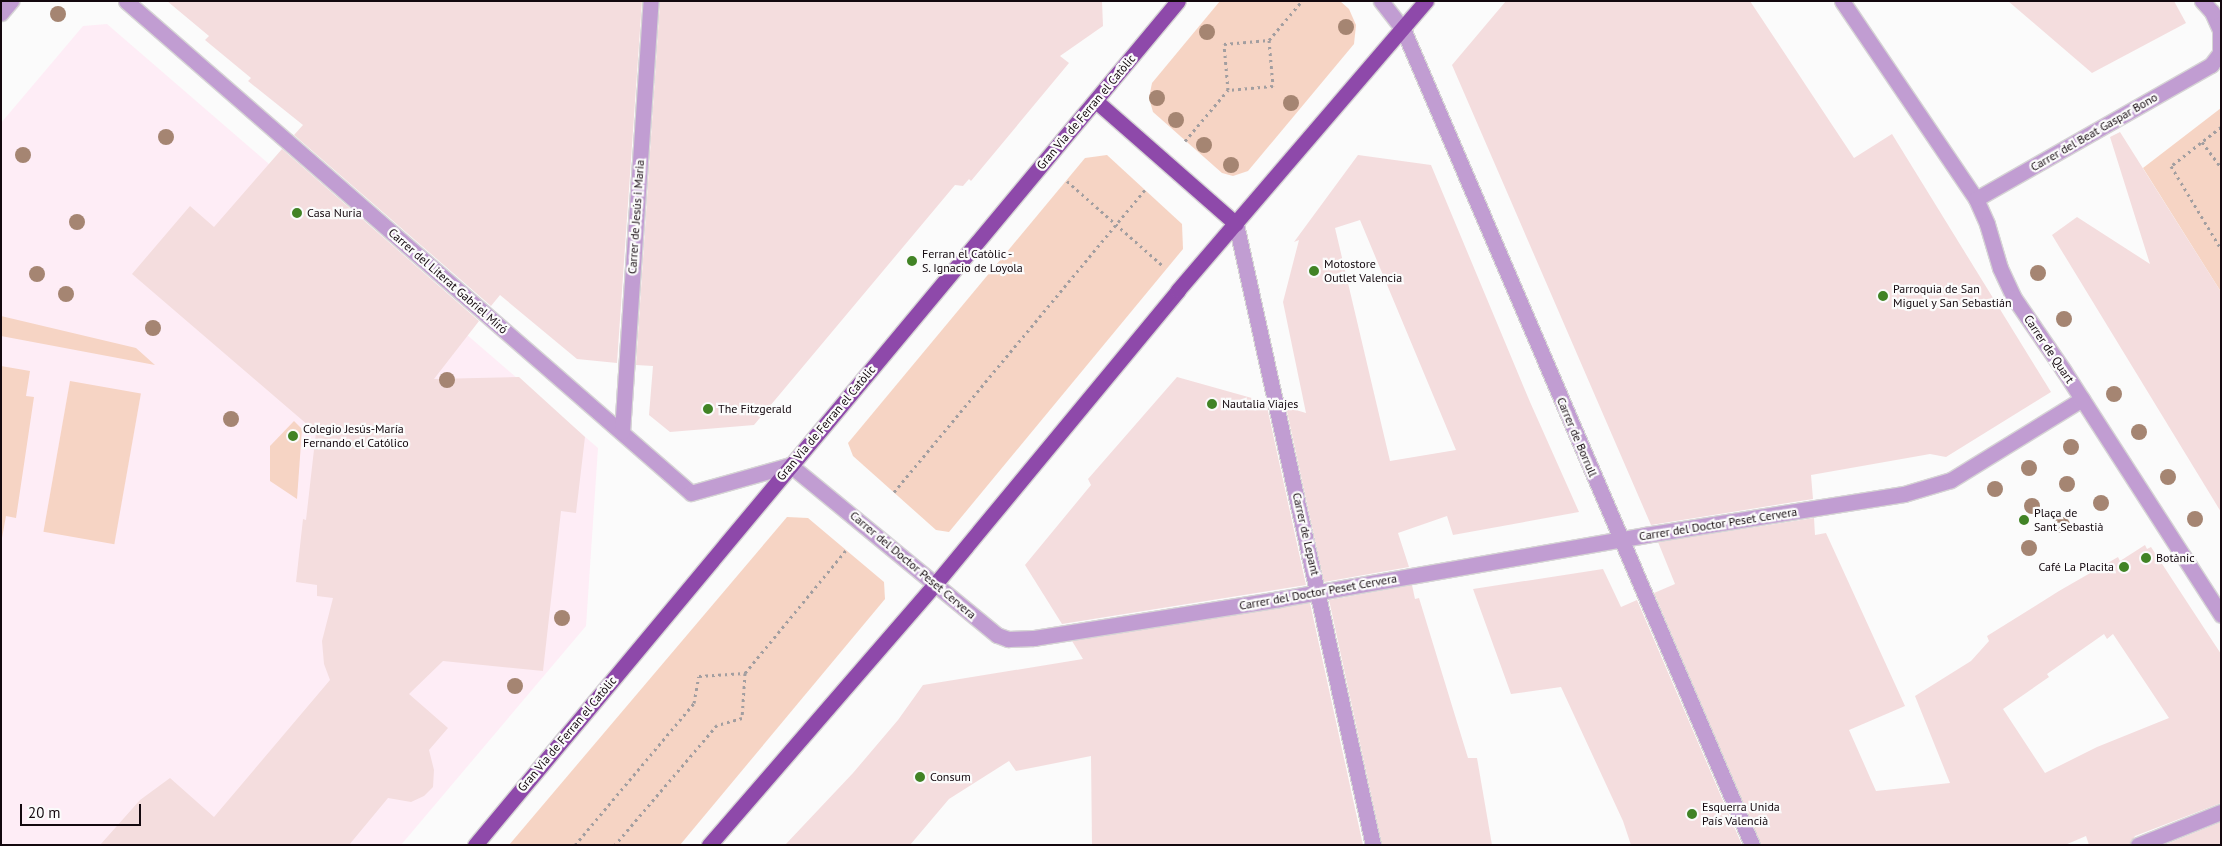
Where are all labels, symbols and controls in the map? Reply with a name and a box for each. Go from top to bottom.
street label: Gran Via de Ferran el Catòlic [1034,51,1138,173]
street label: Carrer del Beat Gaspar Bono [2028,90,2160,174]
street label: Carrer de Jesús i Maria [625,159,647,275]
place label: Casa Nuria [307,206,362,220]
marker: Casa Nuria [291,207,303,219]
street label: Carrer del Literat Gabriel Miró [385,225,511,337]
place label: Ferran el Catòlic - S. Ignacio de Loyola [922,247,1024,275]
marker: Ferran el Catòlic - S. Ignacio de Loyola [906,255,918,267]
place label: Motostore Outlet Valencia [1324,257,1403,285]
marker: Motostore Outlet Valencia [1308,265,1320,277]
place label: Parroquia de San Miguel y San Sebastián [1893,282,2012,310]
marker: Parroquia de San Miguel y San Sebastián [1877,290,1889,302]
street label: Carrer de Quart [2021,312,2077,386]
street label: Gran Via de Ferran el Catòlic [774,362,878,484]
street label: Carrer de Borrull [1554,395,1600,479]
place label: Nautalia Viajes [1222,397,1299,411]
marker: Nautalia Viajes [1206,398,1218,410]
place label: The Fitzgerald [718,402,792,416]
marker: The Fitzgerald [702,403,714,415]
place label: Colegio Jesús-María Fernando el Católico [303,422,409,450]
marker: Colegio Jesús-María Fernando el Católico [287,430,299,442]
street label: Carrer de Lepant [1289,491,1323,577]
street label: Carrer del Doctor Peset Cervera [1638,504,1798,544]
place label: Plaça de Sant Sebastià [2034,506,2103,534]
street label: Carrer del Doctor Peset Cervera [847,508,979,622]
marker: Plaça de Sant Sebastià [2018,514,2030,526]
place label: Botànic [2156,551,2195,565]
marker: Botànic [2140,552,2152,564]
place label: Café La Placita [2038,560,2114,574]
marker: Café La Placita [2118,561,2130,573]
street label: Carrer del Doctor Peset Cervera [1238,571,1398,613]
street label: Gran Via de Ferran el Catòlic [515,673,619,795]
place label: Consum [930,770,971,784]
marker: Consum [914,771,926,783]
scale bar [22,794,144,826]
place label: Esquerra Unida País Valencià [1702,800,1780,828]
text: 20 m [28,803,61,822]
marker: Esquerra Unida País Valencià [1686,808,1698,820]

